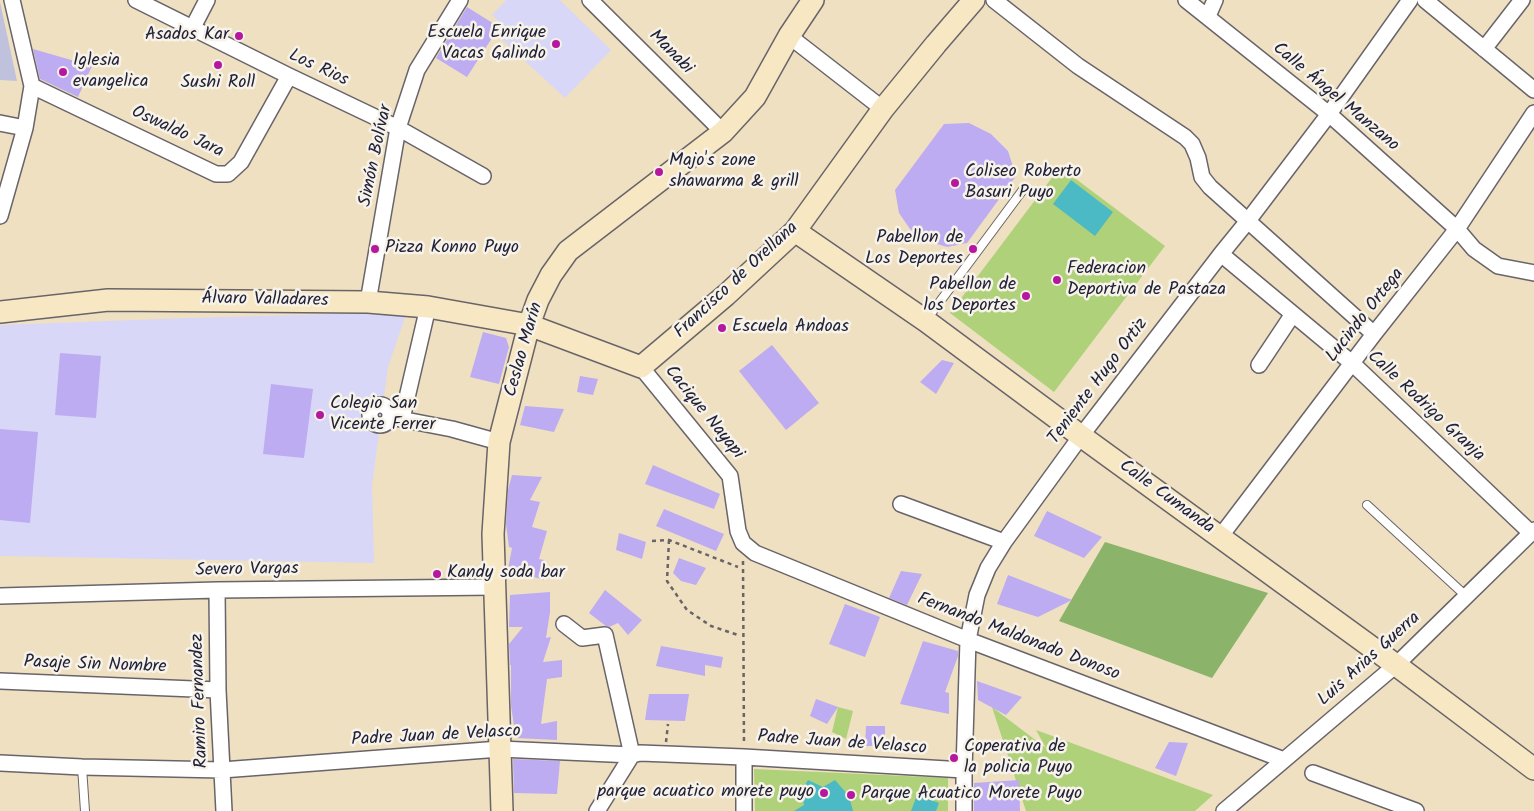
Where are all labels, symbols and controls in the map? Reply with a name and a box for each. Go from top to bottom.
place label: Escuela Enrique Vacas Galindo [427,23,546,66]
place label: Asados Kar [145,25,229,47]
street label: Manabi [643,26,697,80]
marker: Asados Kar [233,30,245,42]
marker: Escuela Enrique Vacas Galindo [550,38,562,50]
street label: Calle Ángel Manzano [1267,39,1403,157]
street label: Los Rios [285,46,351,92]
place label: Iglesia evangelica [73,51,149,94]
marker: Sushi Roll [212,59,224,71]
marker: Iglesia evangelica [57,66,69,78]
place label: Sushi Roll [181,73,255,95]
street label: Oswaldo Jara [127,102,227,164]
street label: Simón Bolívar [356,103,398,209]
place label: Majo's zone shawarma & grill [669,151,799,193]
place label: Coliseo Roberto Basuri Puyo [965,162,1081,204]
marker: Majo's zone shawarma & grill [653,166,665,178]
marker: Coliseo Roberto Basuri Puyo [949,177,961,189]
street label: Francisco de Orellana [671,218,803,344]
place label: Pabellon de Los Deportes [865,228,963,270]
place label: Pizza Konno Puyo [385,238,519,260]
marker: Pizza Konno Puyo [369,243,381,255]
marker: Pabellon de Los Deportes [967,243,979,255]
place label: Federacion Deportiva de Pastaza [1067,259,1226,302]
street label: Lucindo Ortega [1322,265,1410,367]
marker: Federacion Deportiva de Pastaza [1051,274,1063,286]
place label: Pabellon de los Deportes [923,275,1016,318]
street label: Álvaro Valladares [201,289,329,313]
marker: Pabellon de los Deportes [1020,290,1032,302]
street label: Ceslao Marín [501,300,549,400]
street label: Teniente Hugo Ortiz [1045,315,1153,449]
place label: Escuela Andoas [732,317,849,339]
marker: Escuela Andoas [716,322,728,334]
street label: Calle Rodrigo Granja [1362,347,1488,467]
street label: Cacique Nayapi [659,362,747,464]
place label: Colegio San Vicente Ferrer [330,394,435,436]
marker: Colegio San Vicente Ferrer [314,409,326,421]
street label: Calle Cumanda [1114,456,1218,540]
street label: Severo Vargas [195,559,299,583]
place label: Kandy soda bar [447,563,565,585]
marker: Kandy soda bar [431,568,443,580]
street label: Fernando Maldonado Donoso [914,589,1122,687]
street label: Luis Arias Guerra [1314,608,1426,712]
street label: Ramiro Fernandez [188,633,214,769]
street label: Pasaje Sin Nombre [23,653,167,679]
street label: Padre Juan de Velasco [351,722,521,752]
street label: Padre Juan de Velasco [757,727,927,761]
place label: Coperativa de la policia Puyo [964,737,1073,780]
marker: Coperativa de la policia Puyo [948,752,960,764]
place label: parque acuatico morete puyo [598,782,814,804]
place label: Parque Acuatico Morete Puyo [861,784,1082,806]
marker: parque acuatico morete puyo [818,787,830,799]
marker: Parque Acuatico Morete Puyo [845,789,857,801]

